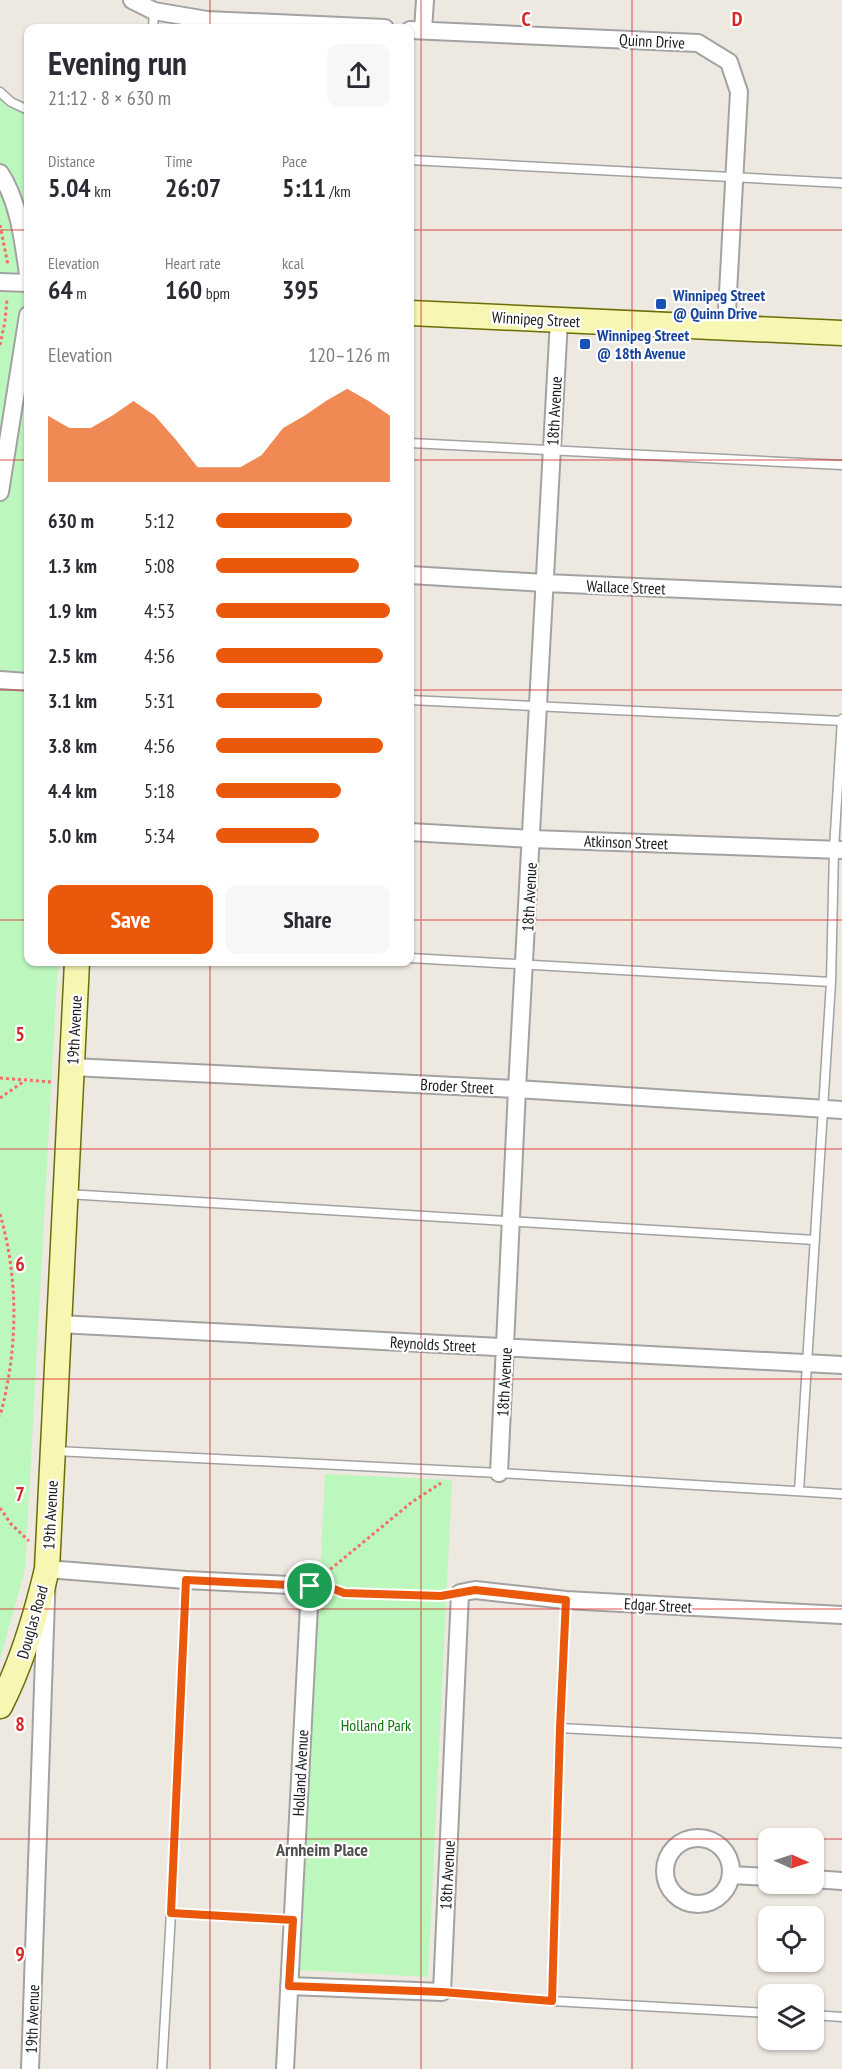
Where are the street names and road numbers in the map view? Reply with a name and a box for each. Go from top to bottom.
street label: Quinn Drive [619,29,685,53]
street label: Winnipeg Street [491,307,581,331]
street label: 18th Avenue [542,376,566,446]
street label: Wallace Street [586,576,666,598]
street label: Atkinson Street [584,831,669,853]
street label: 18th Avenue [517,862,541,932]
street label: 19th Avenue [62,995,86,1065]
street label: Broder Street [420,1074,495,1098]
street label: Reynolds Street [390,1332,477,1356]
street label: 18th Avenue [492,1347,516,1417]
street label: 19th Avenue [38,1480,62,1550]
street label: Douglas Road [12,1583,52,1661]
street label: Edgar Street [624,1593,693,1617]
street label: Holland Avenue [288,1729,312,1817]
street label: 18th Avenue [435,1840,459,1910]
street label: 19th Avenue [21,1984,43,2054]

